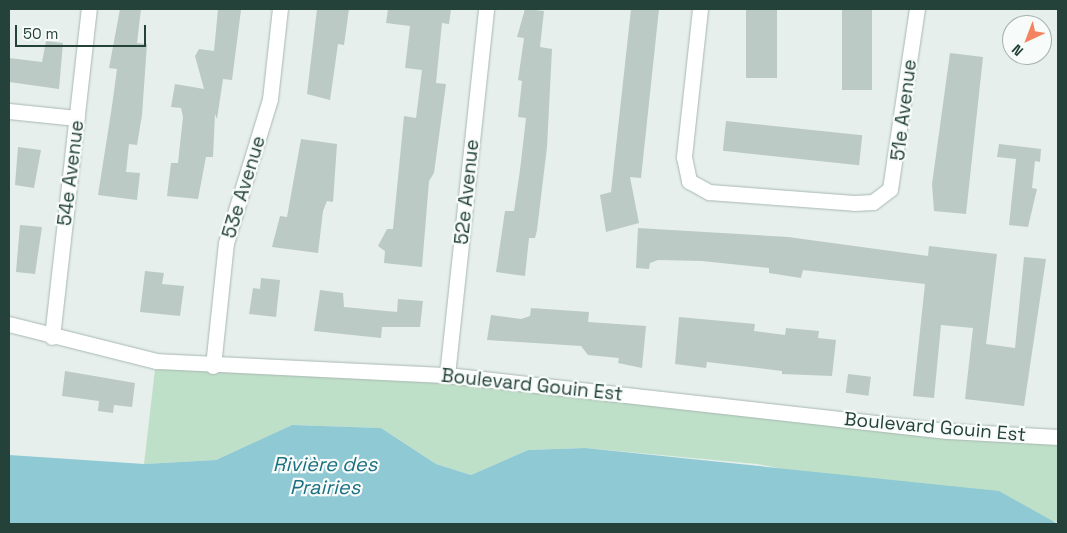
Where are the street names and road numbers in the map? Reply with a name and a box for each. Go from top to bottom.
street label: 51e Avenue [886,58,922,162]
street label: 54e Avenue [53,119,89,227]
street label: 53e Avenue [218,133,270,241]
street label: 52e Avenue [450,138,484,246]
street label: Boulevard Gouin Est [440,364,624,406]
street label: Boulevard Gouin Est [843,408,1027,446]

